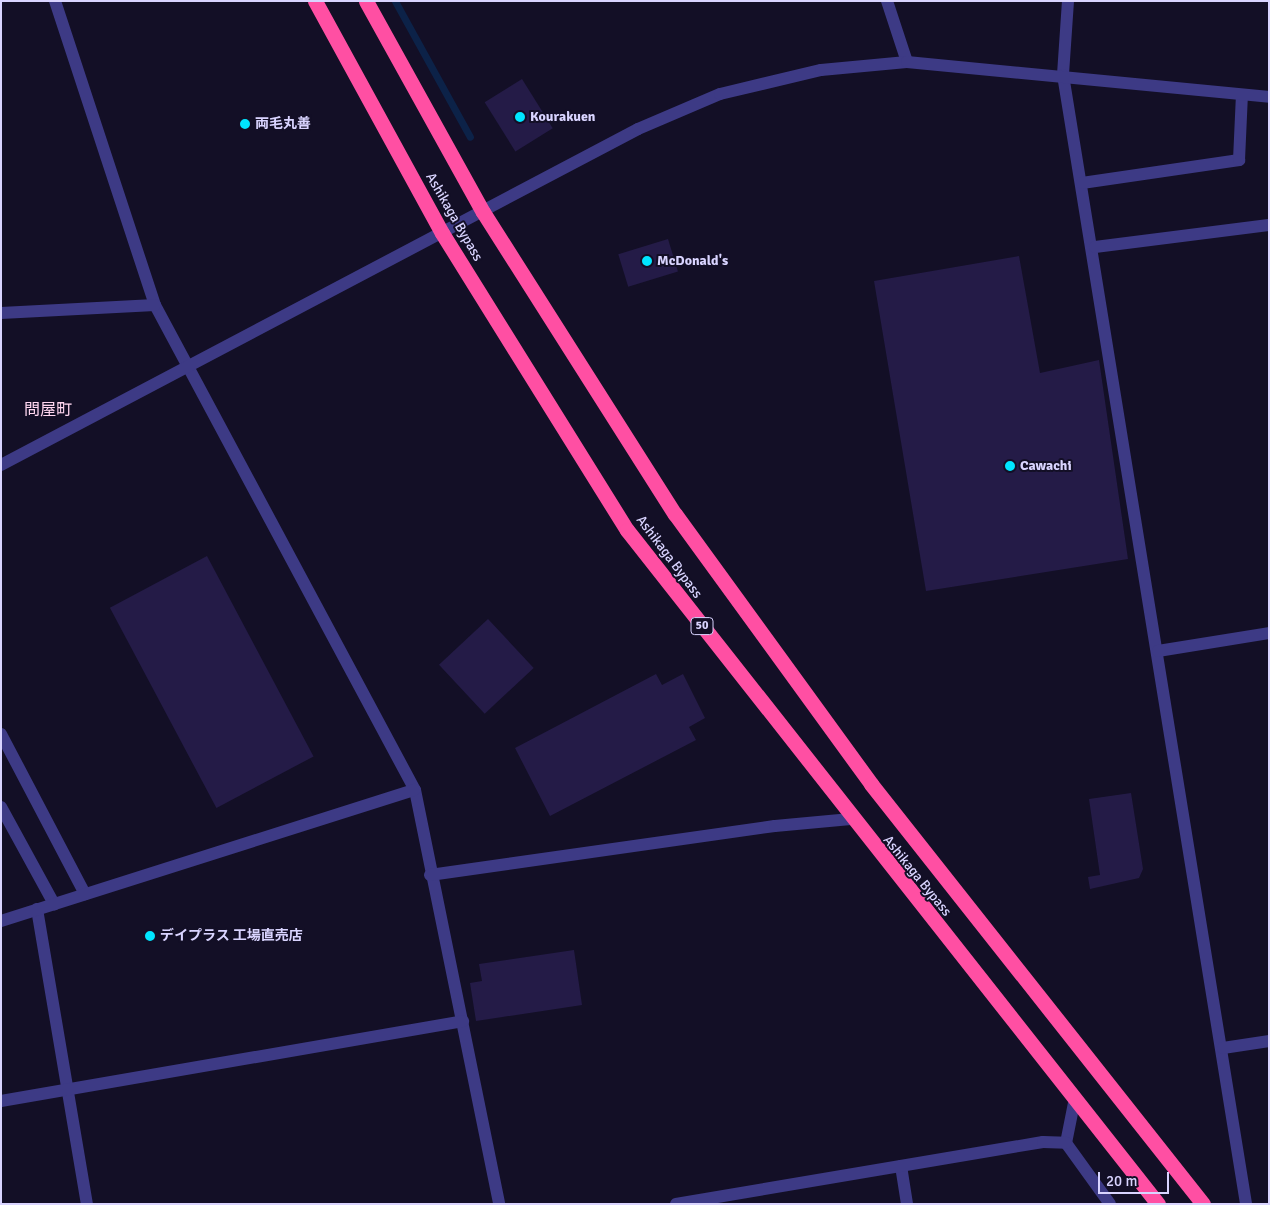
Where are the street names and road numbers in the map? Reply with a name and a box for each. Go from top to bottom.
street label: Ashikaga Bypass [422,170,486,264]
street label: Ashikaga Bypass [632,512,706,602]
road number: 50 [690,616,714,636]
street label: Ashikaga Bypass [879,832,955,920]

